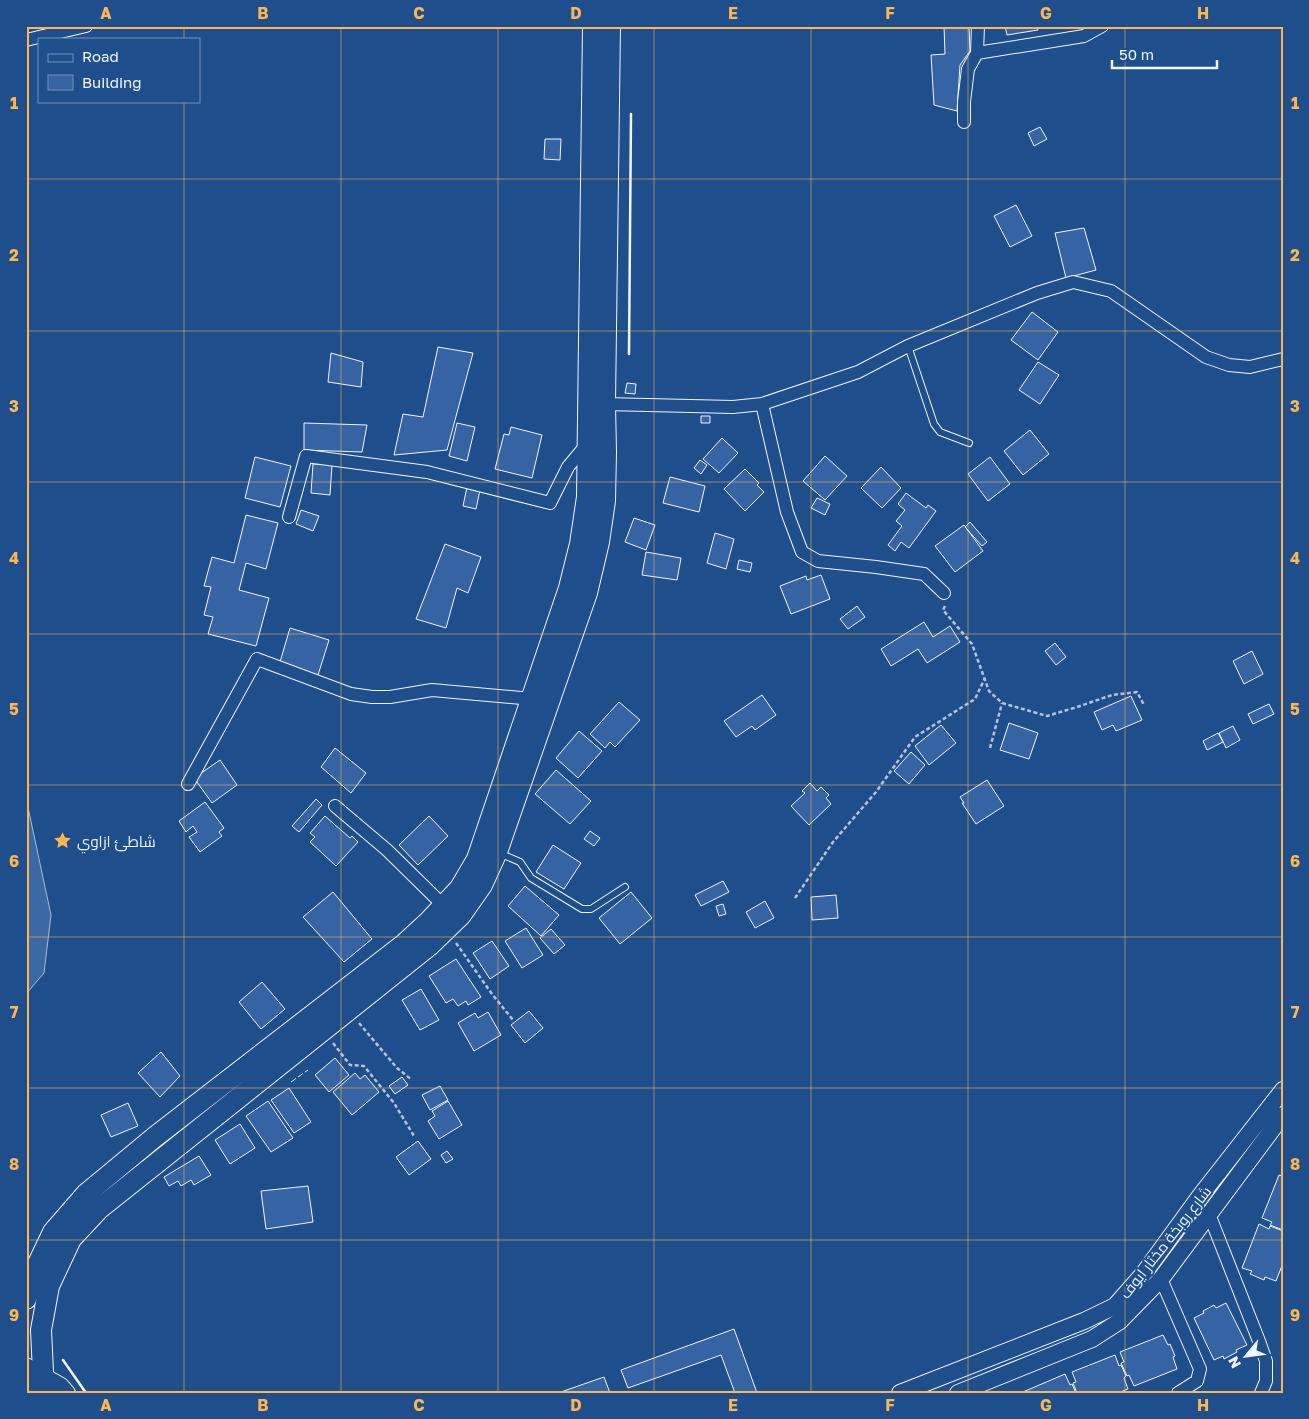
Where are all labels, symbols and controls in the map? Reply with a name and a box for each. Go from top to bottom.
text: A [100,3,112,23]
text: B [257,3,269,23]
text: C [413,3,425,23]
text: D [570,3,582,23]
text: E [728,3,738,23]
text: F [885,3,895,23]
text: G [1040,3,1052,23]
text: H [1197,3,1209,23]
legend [38,38,200,102]
scale bar [1112,38,1216,70]
text: 50 m [1119,45,1154,63]
text: Road [82,47,119,65]
text: Building [82,73,142,91]
text: 1 [10,93,18,113]
text: 1 [1291,93,1299,113]
text: 2 [9,245,19,265]
text: 2 [1290,245,1300,265]
text: 3 [9,396,19,416]
text: 3 [1290,396,1300,416]
text: 4 [9,548,19,568]
text: 4 [1290,548,1300,568]
text: 5 [9,699,19,719]
text: 5 [1290,699,1300,719]
place icon: شاطئ ازاوي [53,831,73,851]
place label: شاطئ ازاوي [77,832,156,854]
text: 6 [9,851,19,871]
text: 6 [1290,851,1300,871]
text: 7 [10,1002,19,1022]
text: 7 [1291,1002,1300,1022]
text: 8 [9,1154,19,1174]
text: 8 [1290,1154,1300,1174]
street label: شارع روبخة مختار ايوف [1115,1182,1217,1304]
text: 9 [9,1305,19,1325]
text: 9 [1290,1305,1300,1325]
north arrow [1222,1332,1272,1382]
text: N [1224,1354,1244,1371]
text: A [100,1395,112,1415]
text: B [257,1395,269,1415]
text: C [413,1395,425,1415]
text: D [570,1395,582,1415]
text: E [728,1395,738,1415]
text: F [885,1395,895,1415]
text: G [1040,1395,1052,1415]
text: H [1197,1395,1209,1415]

